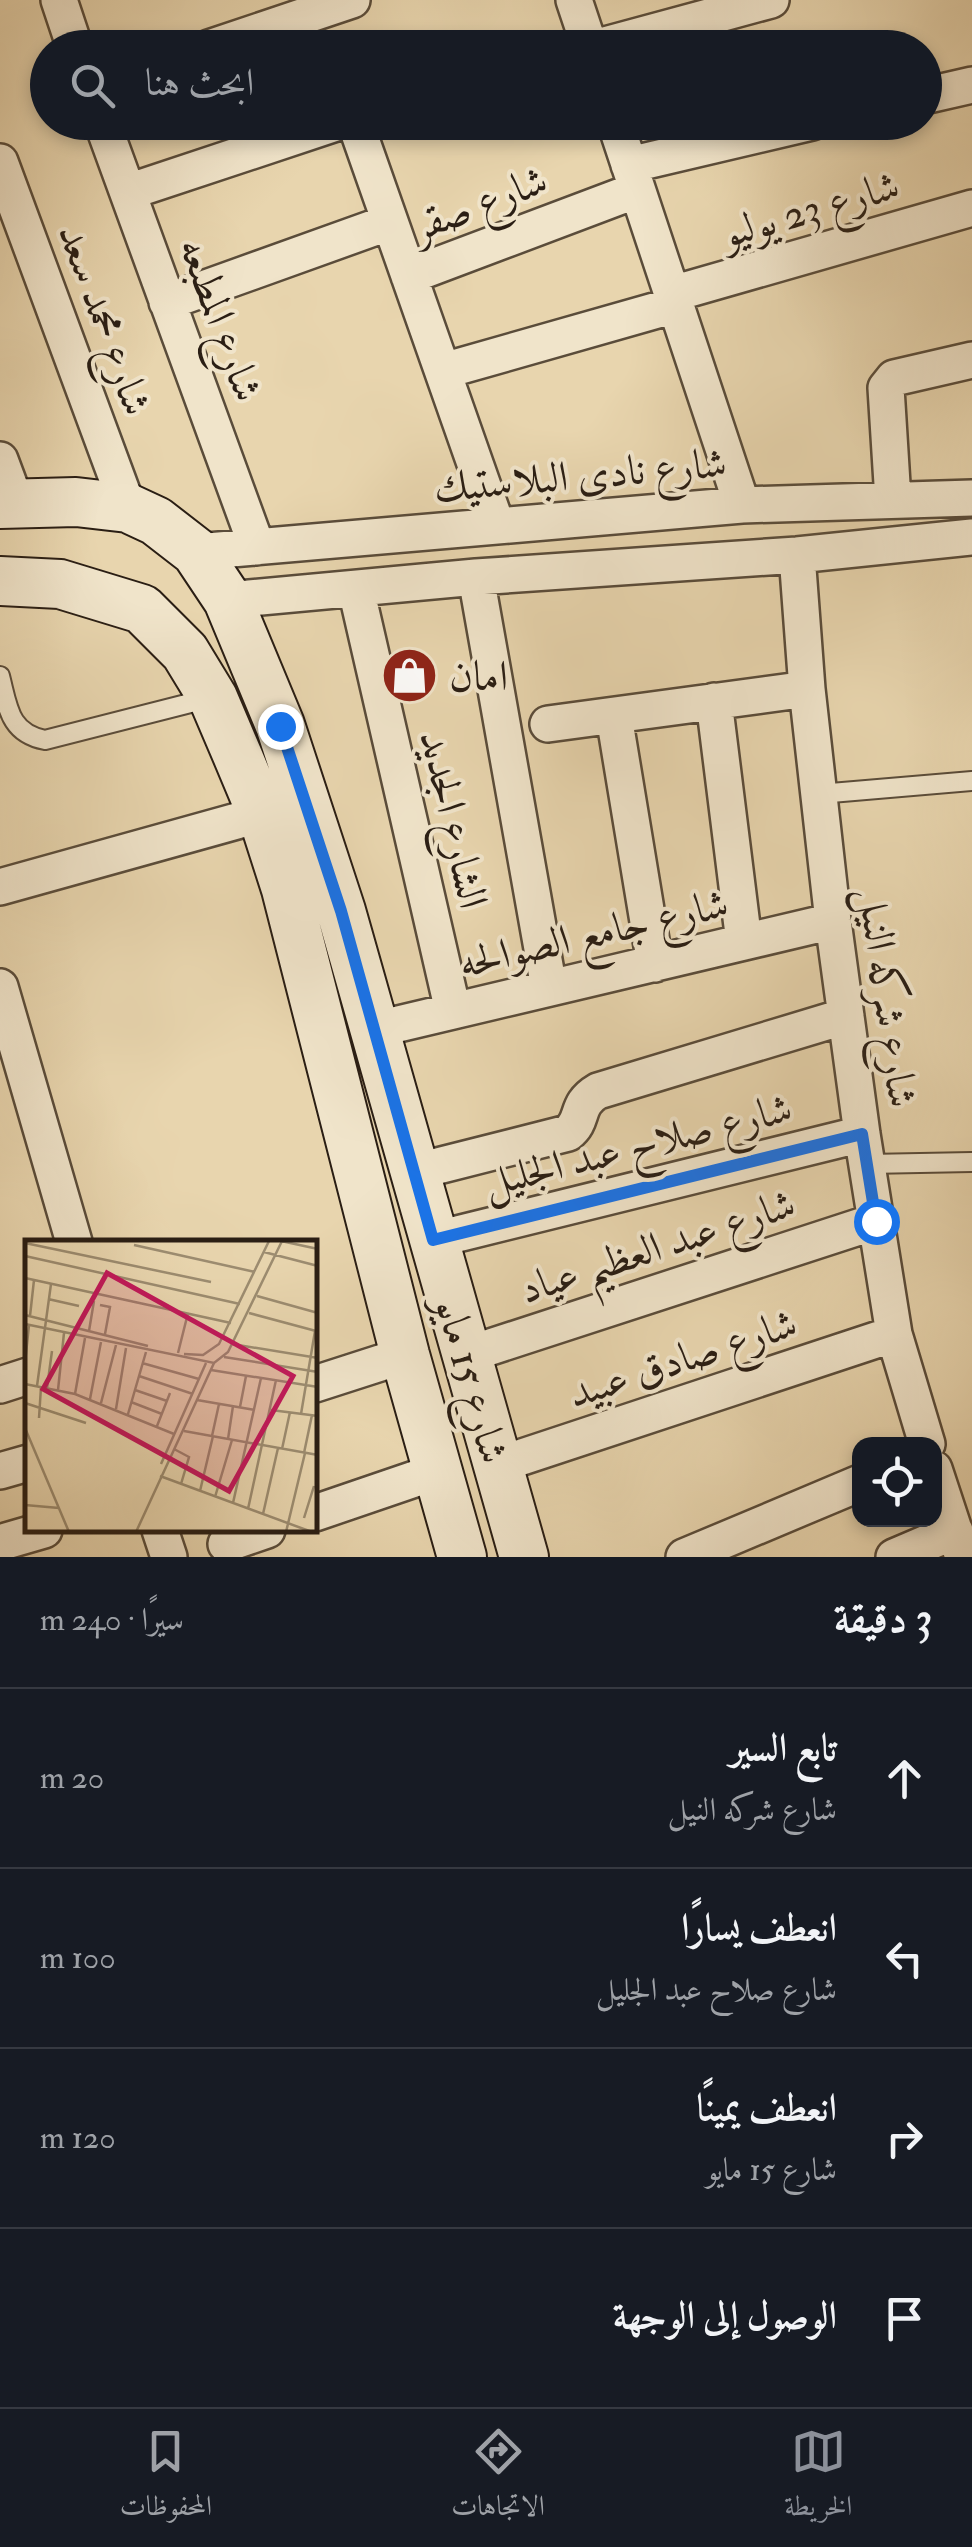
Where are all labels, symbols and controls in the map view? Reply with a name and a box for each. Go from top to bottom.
search box [30,30,942,140]
icon: search [65,58,120,113]
text: ابحث هنا [145,59,254,107]
street label: شارع صقر [401,154,558,262]
street label: شارع 23 يوليو [712,160,908,269]
street label: شارع محمد سعد [38,217,163,425]
street label: شارع المطبعه [159,231,274,411]
street label: شارع نادى البلاستيك [432,437,729,523]
shop icon: امان [380,645,440,705]
place label: امان [449,651,508,703]
route end [258,704,304,750]
street label: الشارع الجديد [400,725,499,915]
street label: شارع جامع الصوالحه [453,878,736,1000]
street label: شارع شركه النيل [838,884,928,1112]
street label: شارع صلاح عبد الجليل [478,1082,800,1218]
street label: شارع عبد العظيم عياد [513,1178,806,1329]
route start [854,1199,900,1245]
inset map [25,1240,318,1532]
street label: شارع 15 مايو [414,1286,520,1472]
street label: شارع صادق عبيد [562,1297,806,1428]
map controls [852,1437,942,1527]
button: locate [852,1437,942,1527]
text: 3 دقيقة [834,1593,932,1645]
text: سيرًا · 240 m [40,1600,184,1640]
text: تابع السير [730,1724,837,1772]
icon: ahead [877,1751,932,1806]
text: 20 m [40,1758,104,1798]
text: شارع شركه النيل [668,1790,837,1830]
text: انعطف يسارًا [681,1904,837,1952]
icon: left [877,1931,932,1986]
text: 100 m [40,1938,116,1978]
text: شارع صلاح عبد الجليل [596,1970,837,2010]
text: انعطف يمينًا [697,2084,837,2132]
icon: right [877,2111,932,2166]
text: 120 m [40,2118,116,2158]
text: شارع 15 مايو [706,2150,837,2190]
icon: arrive [877,2291,932,2346]
text: الوصول إلى الوجهة [613,2292,837,2340]
tab: المحفوظات [120,2424,212,2533]
tab: الاتجاهات [451,2424,545,2533]
tab: الخريطة [784,2424,852,2533]

